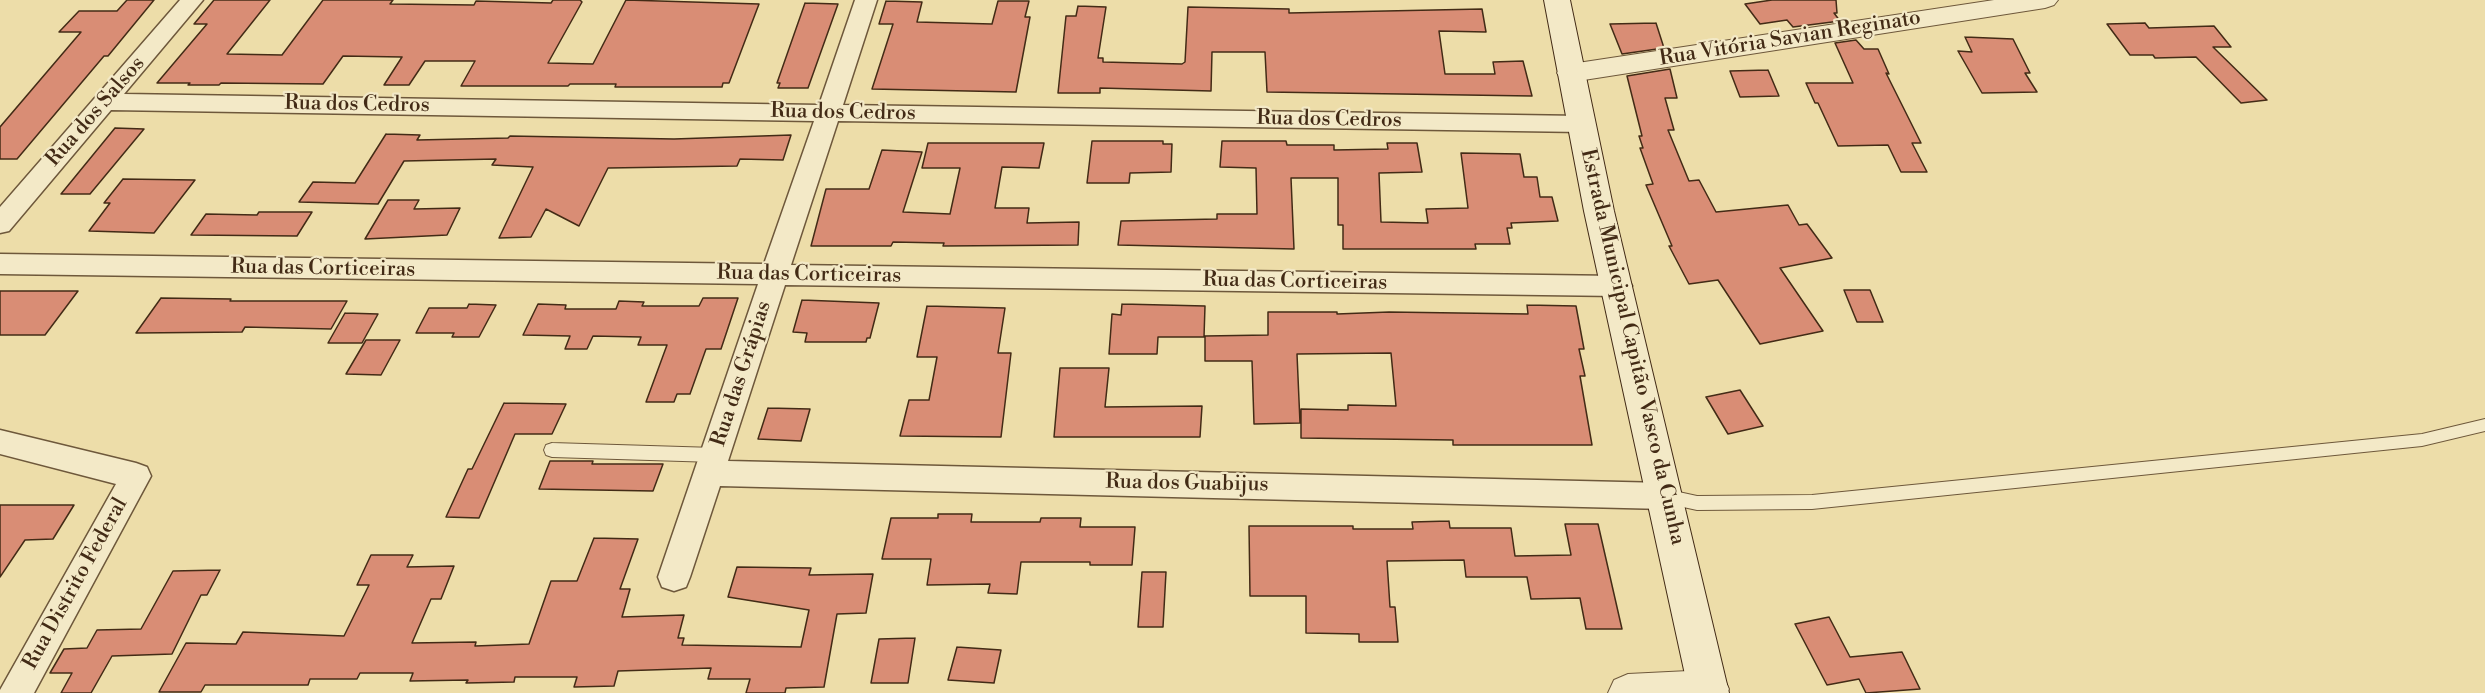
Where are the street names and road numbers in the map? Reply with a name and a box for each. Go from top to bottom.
street label: Rua Vitória Savian Reginato [1657,6,1923,72]
street label: Rua dos Salsos [41,52,151,172]
street label: Rua dos Cedros [284,91,430,119]
street label: Rua dos Cedros [770,99,916,127]
street label: Rua dos Cedros [1256,106,1402,134]
street label: Estrada Municipal Capitão Vasco da Cunha [1574,146,1690,548]
street label: Rua das Corticeiras [230,255,416,283]
street label: Rua das Corticeiras [716,261,902,289]
street label: Rua das Corticeiras [1202,268,1388,296]
street label: Rua das Grápias [707,298,777,450]
street label: Rua dos Guabijus [1105,470,1269,498]
street label: Rua Distrito Federal [18,494,134,674]

